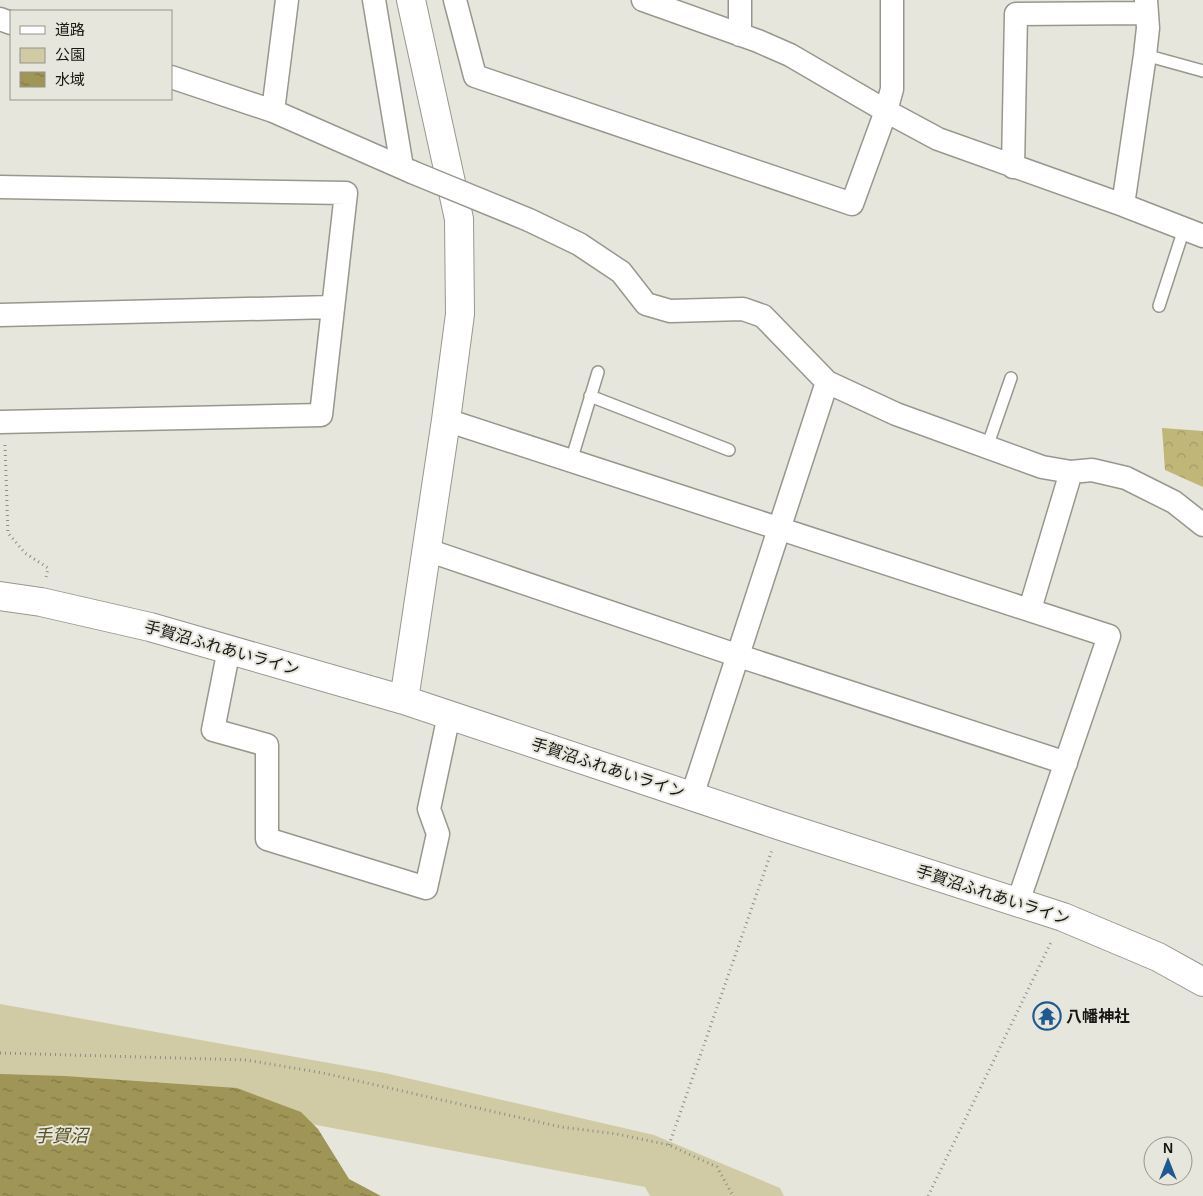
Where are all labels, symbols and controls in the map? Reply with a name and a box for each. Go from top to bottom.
legend [10,10,172,100]
text: 道路 [55,21,85,38]
text: 公園 [55,46,85,63]
text: 水域 [55,71,85,88]
street label: 手賀沼ふれあいライン [143,618,301,678]
street label: 手賀沼ふれあいライン [529,735,687,801]
street label: 手賀沼ふれあいライン [914,862,1072,928]
temple icon: 八幡神社 [1032,1001,1062,1031]
place label: 八幡神社 [1066,1007,1130,1025]
water label: 手賀沼 [34,1126,91,1146]
north arrow [1143,1136,1193,1186]
text: N [1163,1140,1173,1156]

